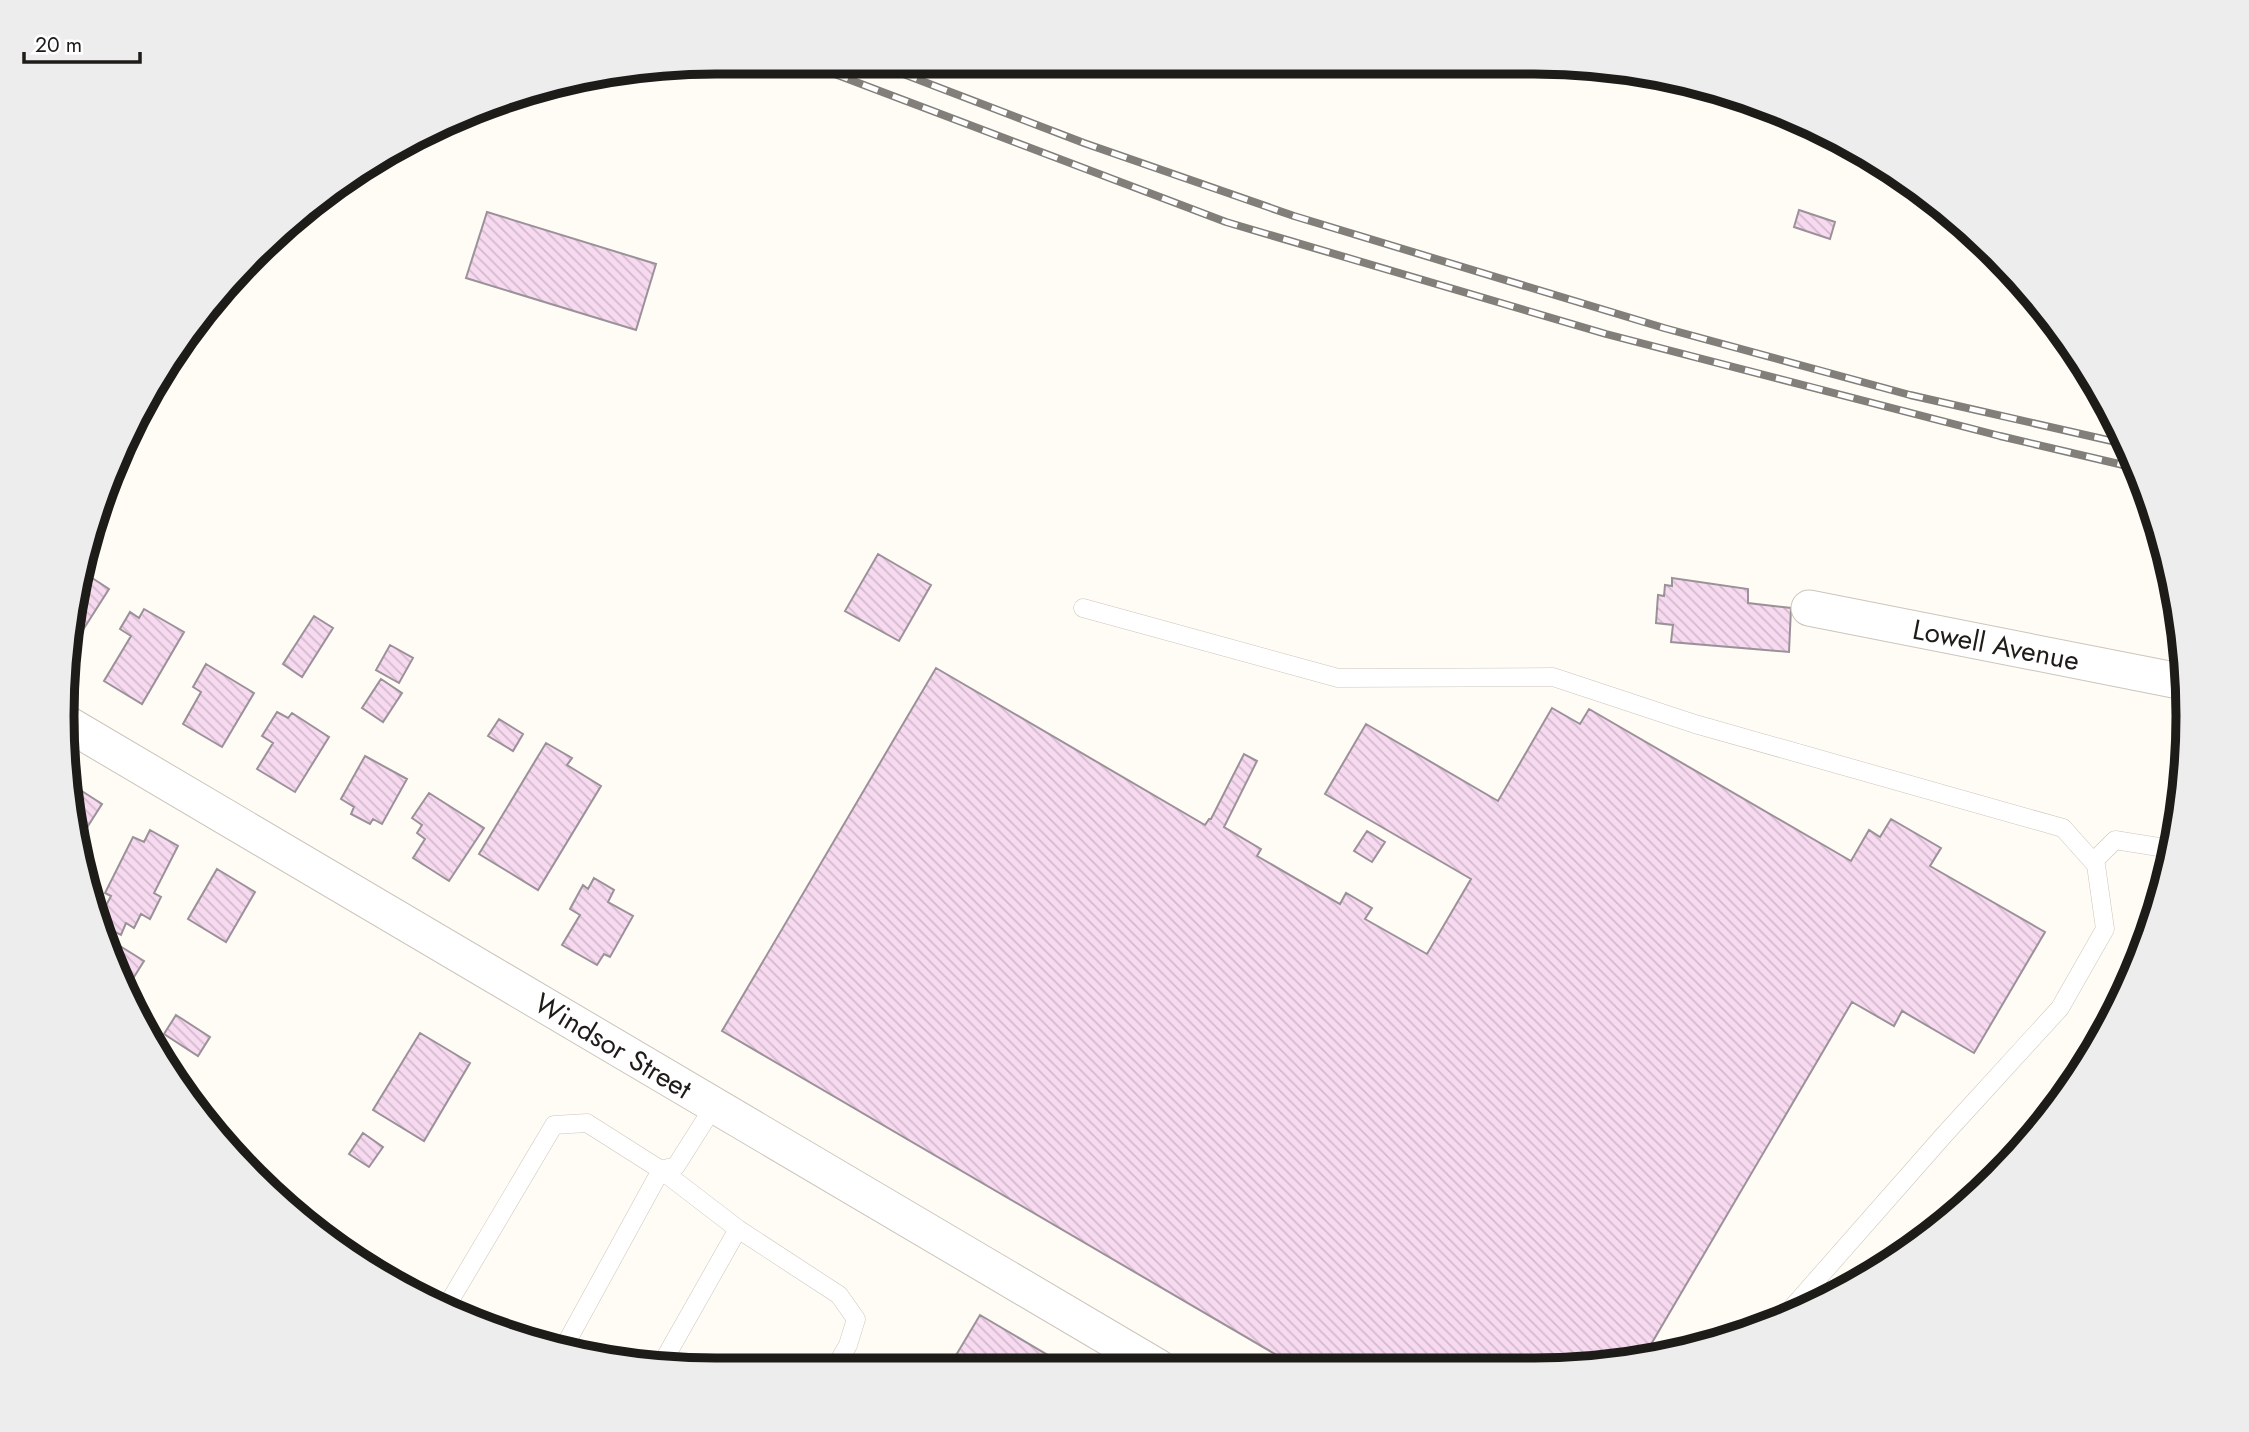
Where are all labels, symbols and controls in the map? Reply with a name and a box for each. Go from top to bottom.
scale bar [24,21,140,65]
text: 20 m [35,30,82,60]
street label: Lowell Avenue [1909,609,2083,681]
street label: Windsor Street [527,983,700,1109]

